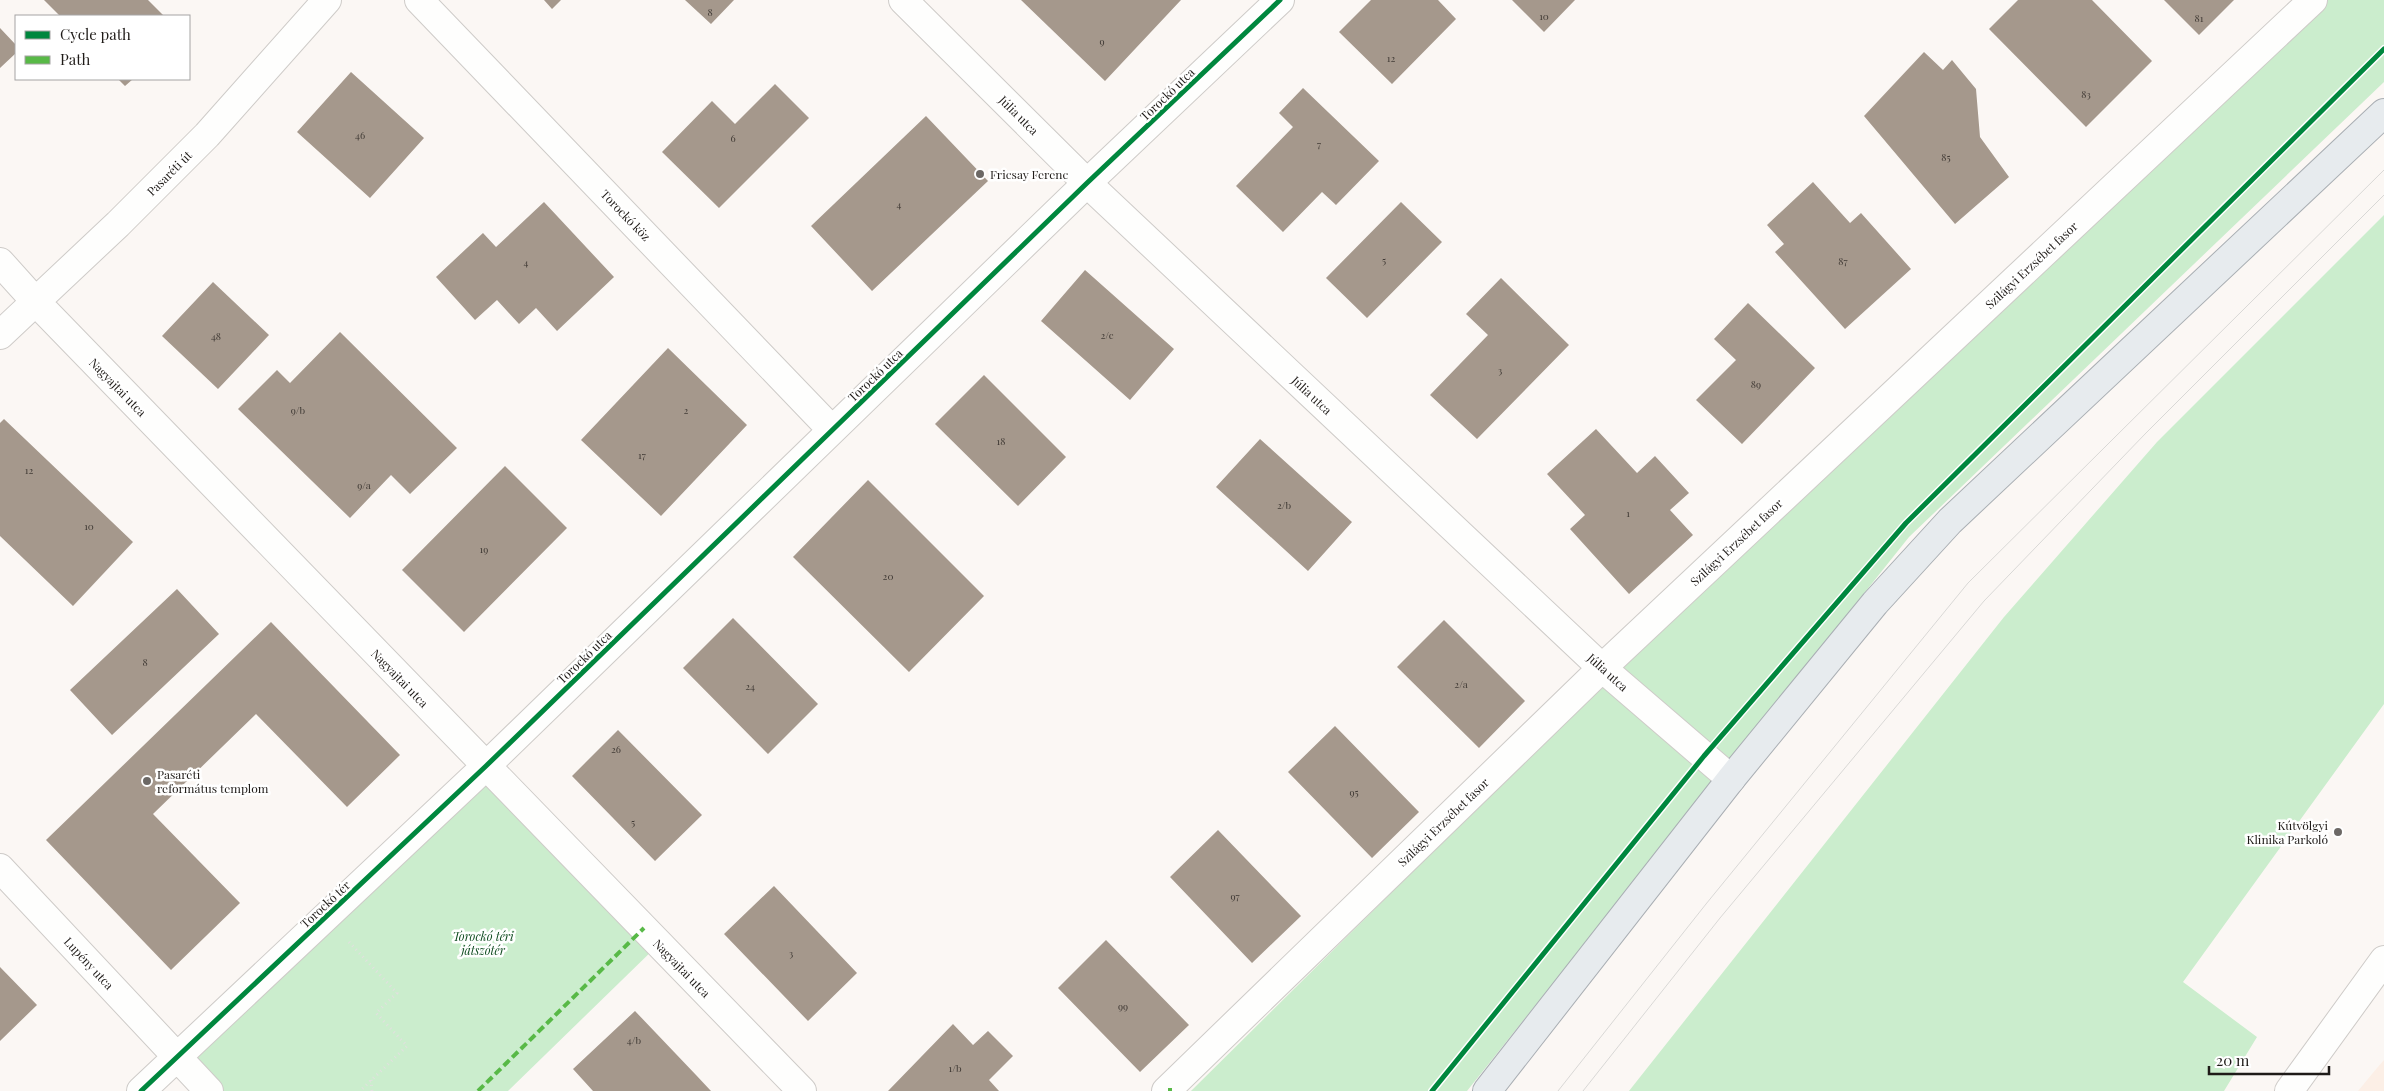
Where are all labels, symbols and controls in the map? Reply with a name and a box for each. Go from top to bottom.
house number: 8 [707,5,713,19]
house number: 10 [1539,9,1549,23]
house number: 81 [2195,11,2204,25]
legend [15,15,190,80]
text: Cycle path [60,24,131,44]
house number: 9 [1099,34,1105,48]
text: Path [60,49,90,69]
house number: 12 [1387,51,1395,65]
street label: Torockó utca [1136,64,1198,124]
house number: 83 [2081,87,2091,101]
street label: Júlia utca [995,91,1042,138]
house number: 46 [355,128,365,142]
house number: 6 [730,131,736,145]
house number: 7 [1317,137,1321,151]
street label: Pasaréti út [143,147,195,199]
house number: 85 [1941,150,1951,164]
place label: Fricsay Ferenc [990,166,1068,182]
marker: Fricsay Ferenc [974,168,986,180]
street label: Torockó köz [598,186,655,244]
house number: 4 [897,197,902,211]
street label: Szilágyi Erzsébet fasor [1981,218,2081,312]
house number: 5 [1382,253,1386,267]
house number: 87 [1838,254,1848,268]
house number: 4 [524,255,529,269]
house number: 2/c [1100,328,1114,342]
house number: 48 [211,329,221,343]
street label: Torockó utca [844,345,906,405]
street label: Nagyajtai utca [86,354,150,420]
house number: 3 [1498,363,1503,377]
street label: Júlia utca [1288,372,1336,418]
house number: 89 [1751,377,1761,391]
house number: 9/b [291,403,306,417]
house number: 2 [684,403,689,417]
house number: 18 [997,434,1005,448]
house number: 17 [638,448,646,462]
house number: 12 [25,463,33,477]
house number: 9/a [357,478,371,492]
street label: Szilágyi Erzsébet fasor [1686,495,1786,589]
house number: 2/b [1277,498,1291,512]
house number: 1 [1626,506,1630,520]
house number: 10 [84,519,94,533]
house number: 19 [480,542,488,556]
house number: 20 [883,569,893,583]
street label: Torockó utca [553,627,615,687]
street label: Nagyajtai utca [368,645,432,711]
street label: Júlia utca [1584,649,1632,695]
house number: 8 [142,655,148,669]
house number: 2/a [1454,677,1468,691]
house number: 24 [745,679,755,693]
house number: 26 [611,742,621,756]
place label: Pasaréti református templom [157,766,269,796]
street label: Szilágyi Erzsébet fasor [1394,774,1492,870]
marker: Pasaréti református templom [141,775,153,787]
house number: 95 [1349,785,1359,799]
house number: 5 [631,815,635,829]
place label: Kútvölgyi Klinika Parkoló [2247,817,2328,847]
marker: Kútvölgyi Klinika Parkoló [2332,826,2344,838]
street label: Torockó tér [297,876,354,931]
house number: 97 [1230,889,1240,903]
park label: Torockó téri játszótér [452,928,514,958]
street label: Lupény utca [61,933,117,993]
street label: Nagyajtai utca [650,935,714,1001]
house number: 3 [789,946,794,960]
house number: 99 [1118,999,1128,1013]
house number: 4/b [627,1033,642,1047]
scale bar [2209,1044,2329,1076]
text: 20 m [2216,1050,2250,1070]
house number: 1/b [948,1061,962,1075]

